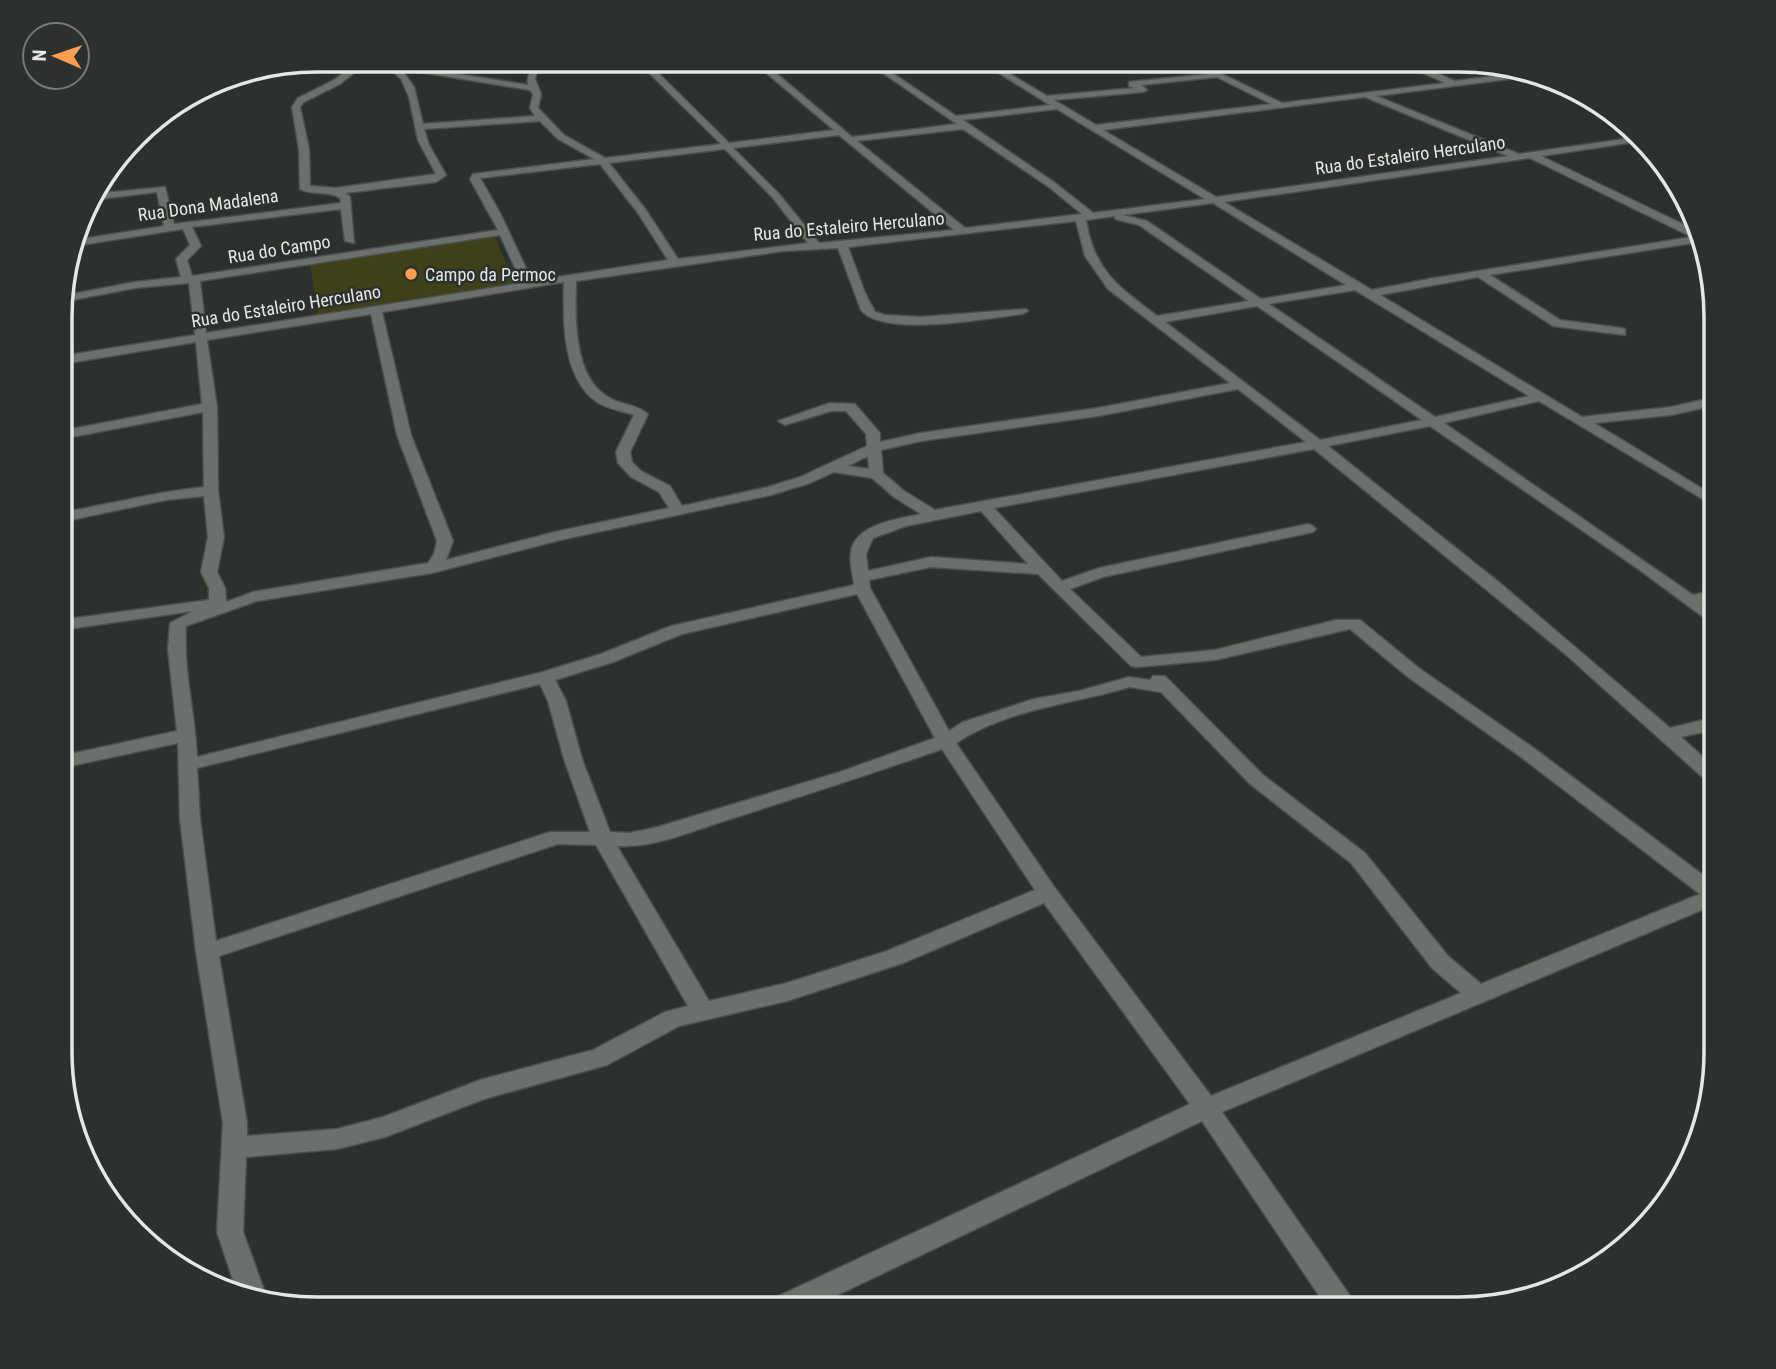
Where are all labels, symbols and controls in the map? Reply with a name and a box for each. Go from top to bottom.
north arrow [21,21,91,91]
text: N [28,49,51,62]
street label: Rua do Estaleiro Herculano [1314,131,1506,179]
street label: Rua Dona Madalena [136,185,280,225]
street label: Rua do Estaleiro Herculano [753,207,945,245]
street label: Rua do Campo [226,231,332,267]
place label: Campo da Permoc [425,264,556,285]
marker: Campo da Permoc [403,266,419,282]
street label: Rua do Estaleiro Herculano [190,281,382,331]

